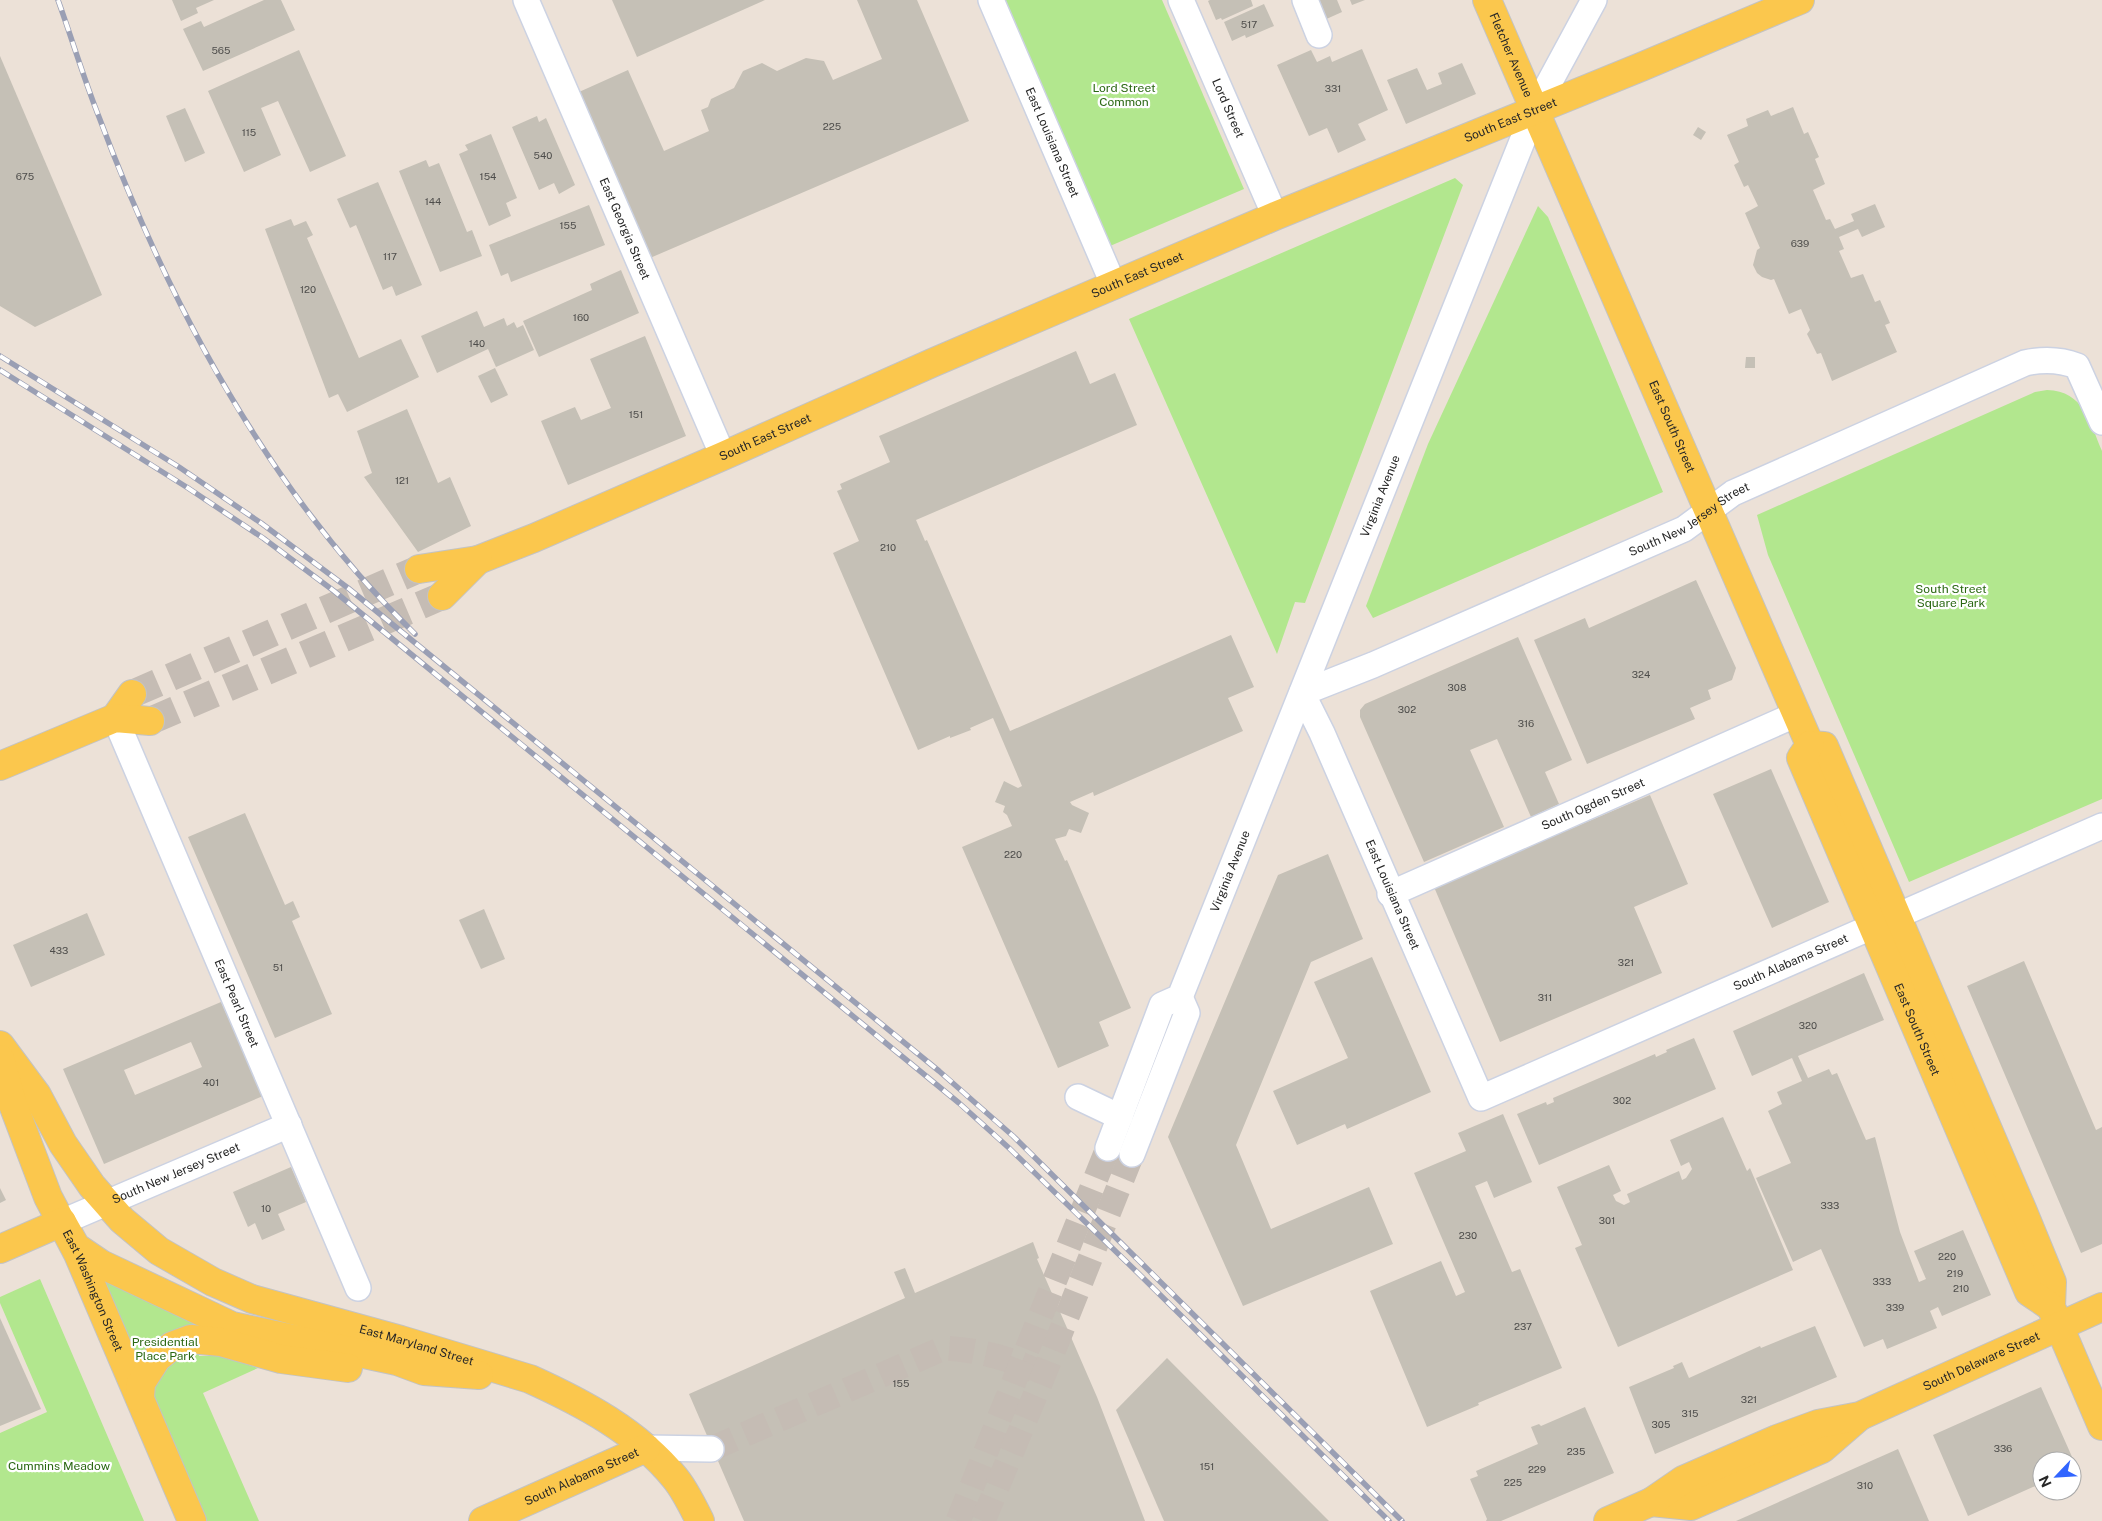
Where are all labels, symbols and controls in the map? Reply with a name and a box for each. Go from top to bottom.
street label: Fletcher Avenue [1486,11,1535,100]
house number: 517 [1241,18,1257,30]
house number: 565 [211,44,231,56]
street label: Lord Street [1209,76,1247,140]
park label: Lord Street Common [1092,81,1156,109]
house number: 331 [1325,82,1341,94]
street label: East Louisiana Street [1022,85,1082,200]
street label: South East Street [1462,95,1559,145]
house number: 225 [823,120,841,132]
house number: 115 [242,126,256,138]
house number: 540 [534,149,552,161]
house number: 675 [16,170,34,182]
house number: 154 [480,170,496,182]
street label: East Georgia Street [597,176,653,282]
house number: 144 [425,195,441,207]
house number: 155 [560,219,576,231]
house number: 639 [1791,237,1809,249]
street label: South East Street [1089,249,1186,301]
house number: 117 [383,250,397,262]
house number: 120 [300,283,316,295]
house number: 160 [573,311,589,323]
house number: 140 [469,337,485,349]
street label: East South Street [1646,378,1698,475]
house number: 151 [629,408,643,420]
street label: South East Street [717,411,813,464]
street label: Virginia Avenue [1358,453,1403,539]
house number: 121 [395,474,409,486]
street label: South New Jersey Street [1627,479,1752,559]
house number: 210 [880,541,896,553]
park label: South Street Square Park [1915,582,1987,610]
house number: 324 [1632,668,1650,680]
house number: 308 [1448,681,1466,693]
house number: 302 [1398,703,1416,715]
house number: 316 [1518,717,1534,729]
street label: South Ogden Street [1539,775,1647,833]
street label: Virginia Avenue [1208,828,1253,914]
street label: East Louisiana Street [1362,838,1423,952]
house number: 220 [1004,848,1022,860]
street label: South Alabama Street [1731,931,1851,994]
house number: 433 [50,944,68,956]
house number: 321 [1618,956,1634,968]
street label: East Pearl Street [212,957,262,1050]
house number: 51 [273,961,283,973]
street label: East South Street [1891,981,1943,1078]
house number: 311 [1538,991,1552,1003]
house number: 320 [1799,1019,1817,1031]
house number: 401 [203,1076,219,1088]
house number: 302 [1613,1094,1631,1106]
street label: South New Jersey Street [110,1140,242,1207]
house number: 333 [1821,1199,1839,1211]
house number: 10 [261,1202,271,1214]
house number: 301 [1599,1214,1615,1226]
street label: East Washington Street [60,1227,126,1354]
house number: 230 [1459,1229,1477,1241]
house number: 220 [1938,1250,1956,1262]
house number: 219 [1947,1267,1963,1279]
house number: 333 [1873,1275,1891,1287]
house number: 210 [1953,1282,1969,1294]
house number: 339 [1886,1301,1904,1313]
house number: 237 [1514,1320,1532,1332]
street label: East Maryland Street [358,1322,476,1369]
street label: South Delaware Street [1921,1329,2042,1394]
park label: Presidential Place Park [132,1335,199,1363]
house number: 155 [893,1377,909,1389]
house number: 321 [1741,1393,1757,1405]
house number: 315 [1682,1407,1698,1419]
house number: 305 [1652,1418,1670,1430]
house number: 336 [1994,1442,2012,1454]
street label: South Alabama Street [522,1445,641,1509]
house number: 235 [1567,1445,1585,1457]
north arrow [2032,1451,2082,1501]
park label: Cummins Meadow [8,1459,111,1473]
house number: 151 [1200,1460,1214,1472]
house number: 229 [1528,1463,1546,1475]
text: N [2036,1473,2055,1490]
house number: 225 [1504,1476,1522,1488]
house number: 310 [1857,1479,1873,1491]

